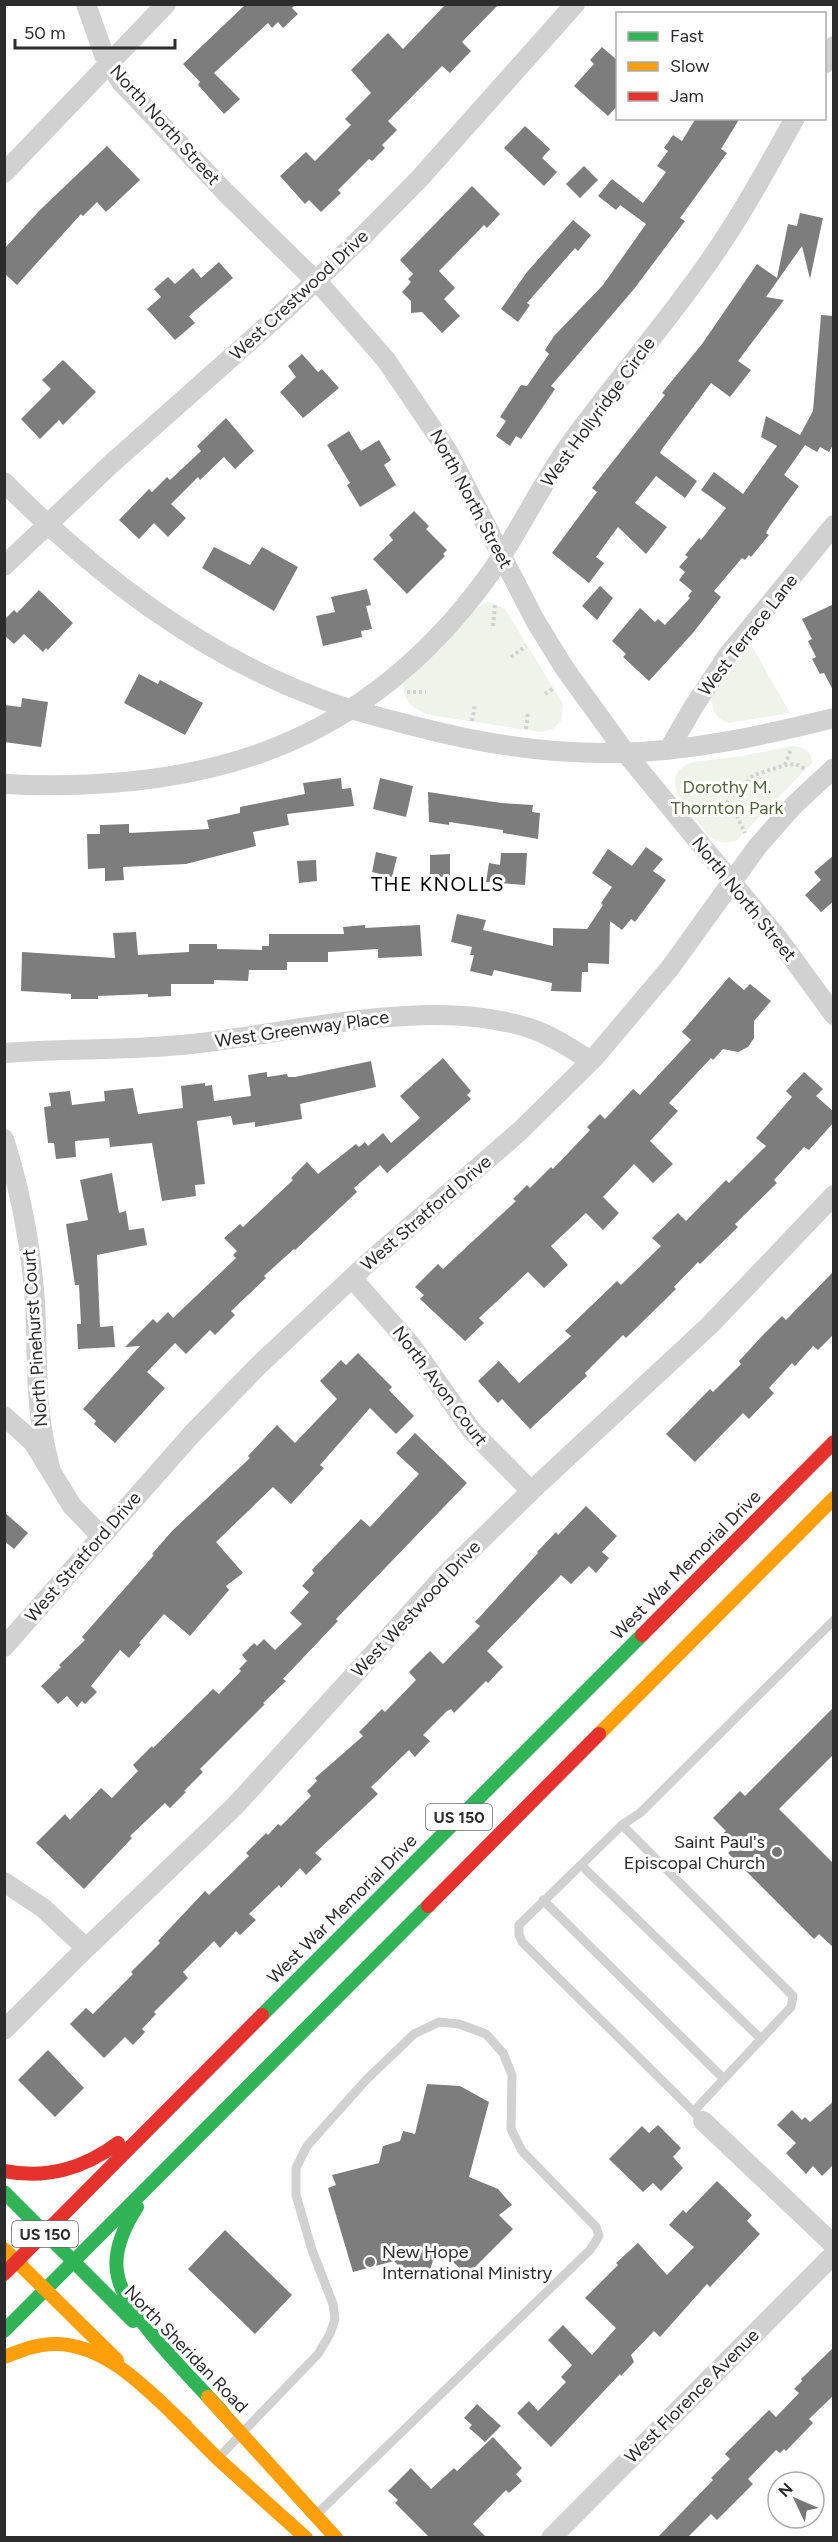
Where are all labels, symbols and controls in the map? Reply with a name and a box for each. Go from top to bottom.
scale bar [15,12,176,50]
legend [616,12,826,120]
text: 50 m [24,22,66,44]
text: Fast [670,25,704,47]
text: Slow [670,55,709,77]
street label: North North Street [105,60,225,190]
text: Jam [670,85,704,107]
street label: West Crestwood Drive [225,225,373,365]
street label: West Hollyridge Circle [536,333,660,491]
street label: North North Street [425,426,517,572]
street label: West Terrace Lane [694,570,802,700]
park label: Dorothy M. Thornton Park [671,776,784,819]
street label: North North Street [687,832,801,966]
district label: THE KNOLLS [371,872,505,896]
street label: West Greenway Place [214,1006,391,1052]
street label: West Stratford Drive [356,1150,496,1276]
street label: North Pinehurst Court [18,1248,52,1428]
street label: North Avon Court [388,1322,492,1450]
street label: West War Memorial Drive [607,1485,766,1644]
street label: West Stratford Drive [20,1487,146,1627]
street label: West Westwood Drive [347,1536,485,1682]
road number: US 150 [426,1804,492,1830]
street label: West War Memorial Drive [263,1829,422,1988]
place label: Saint Paul's Episcopal Church [624,1831,765,1874]
marker: Saint Paul's Episcopal Church [770,1845,784,1859]
road number: US 150 [12,2221,78,2247]
place label: New Hope International Ministry [382,2241,553,2284]
marker: New Hope International Ministry [363,2255,377,2269]
street label: North Sheridan Road [120,2281,252,2417]
street label: West Florence Avenue [620,2324,764,2468]
north arrow [766,2470,826,2530]
text: N [774,2479,797,2501]

